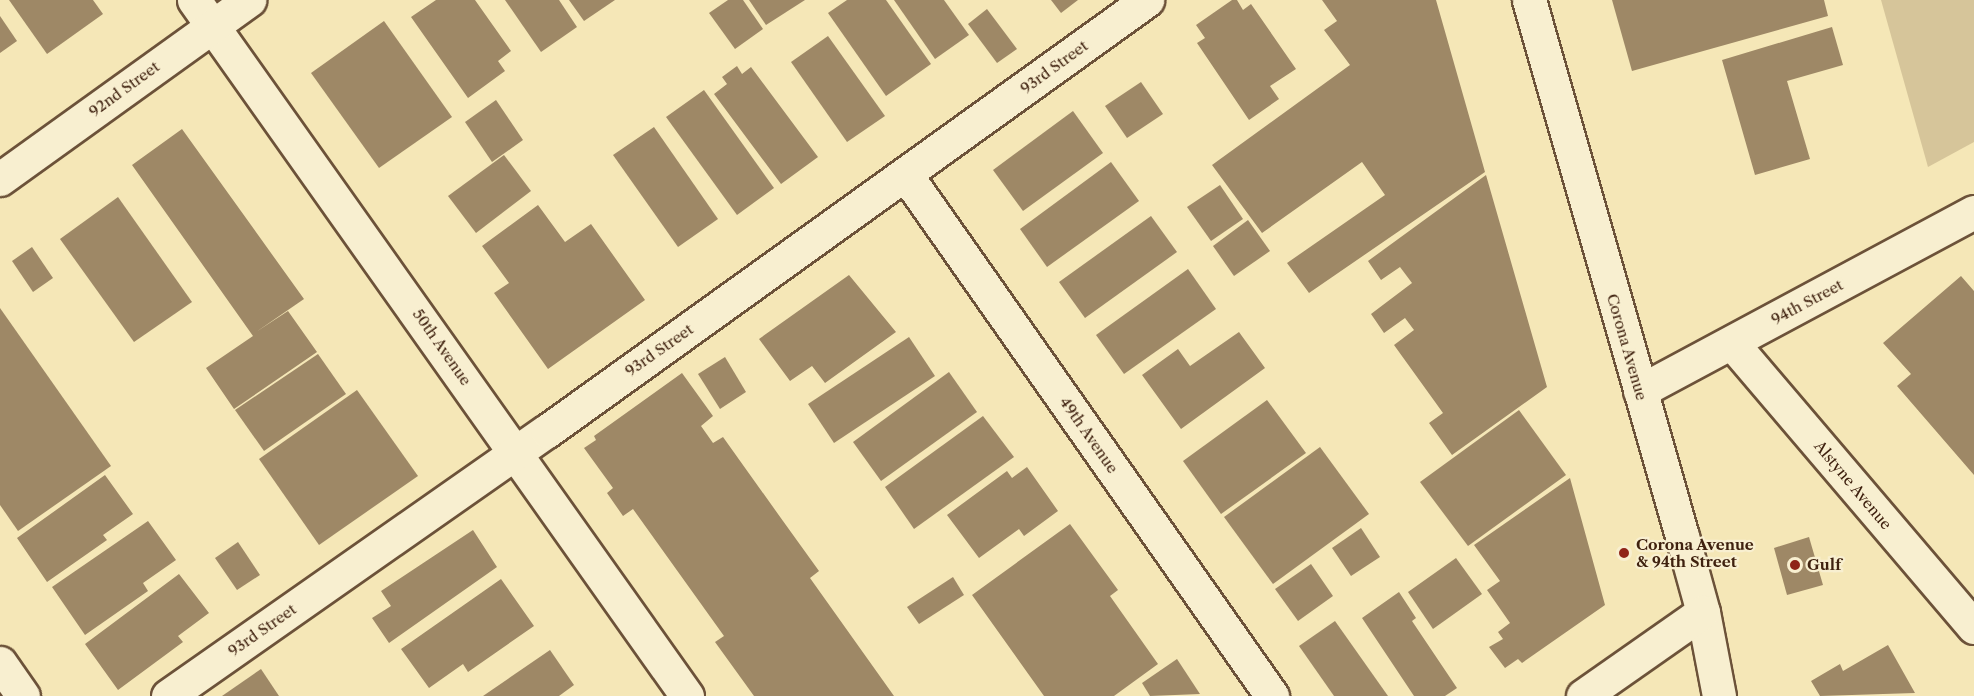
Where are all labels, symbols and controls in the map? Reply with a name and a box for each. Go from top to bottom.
street label: 93rd Street [1017,37,1091,97]
street label: 92nd Street [85,57,163,121]
street label: 94th Street [1768,276,1846,328]
street label: Corona Avenue [1603,291,1651,403]
street label: 50th Avenue [409,305,475,389]
street label: 93rd Street [622,320,696,380]
street label: 49th Avenue [1056,393,1122,477]
street label: Alstyne Avenue [1811,437,1895,533]
place label: Corona Avenue & 94th Street [1636,535,1755,570]
marker: Corona Avenue & 94th Street [1617,546,1631,560]
place label: Gulf [1807,556,1841,574]
marker: Gulf [1788,558,1802,572]
street label: 93rd Street [225,600,299,660]

